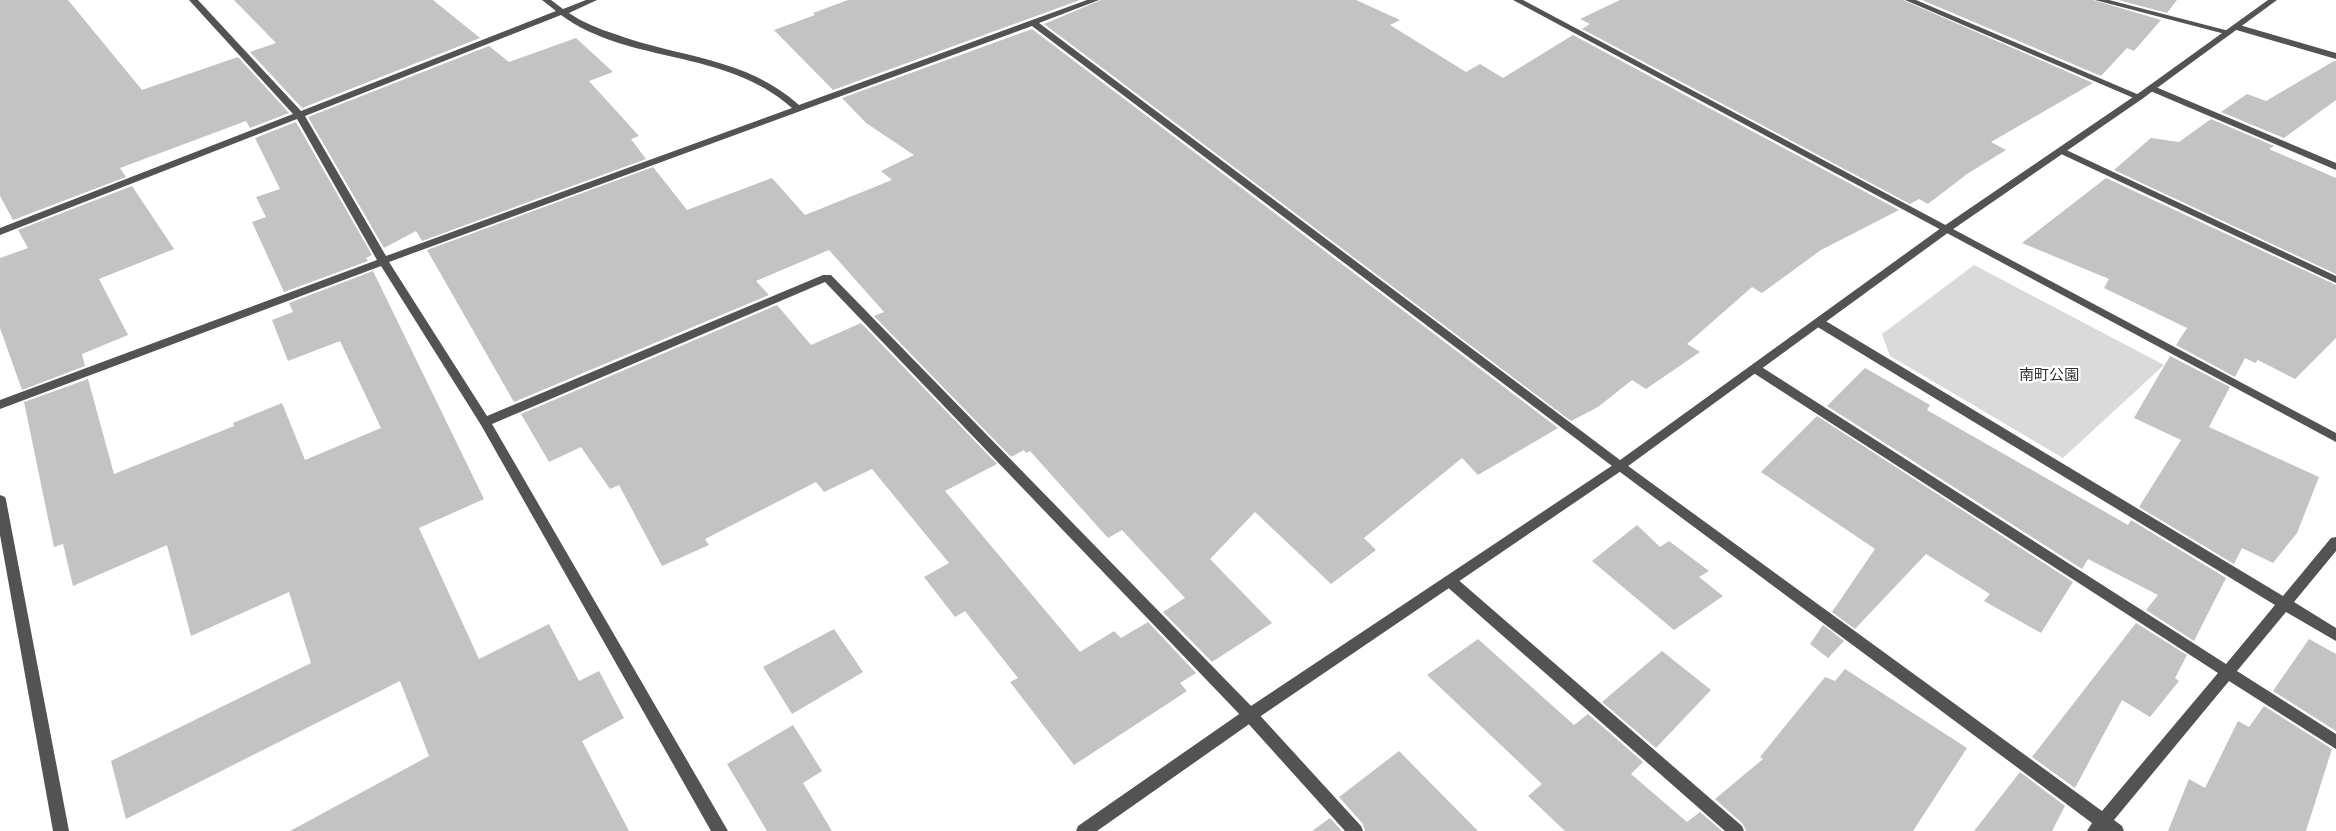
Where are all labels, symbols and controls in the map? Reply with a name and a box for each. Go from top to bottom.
park label: 南町公園 [2019,367,2079,385]

